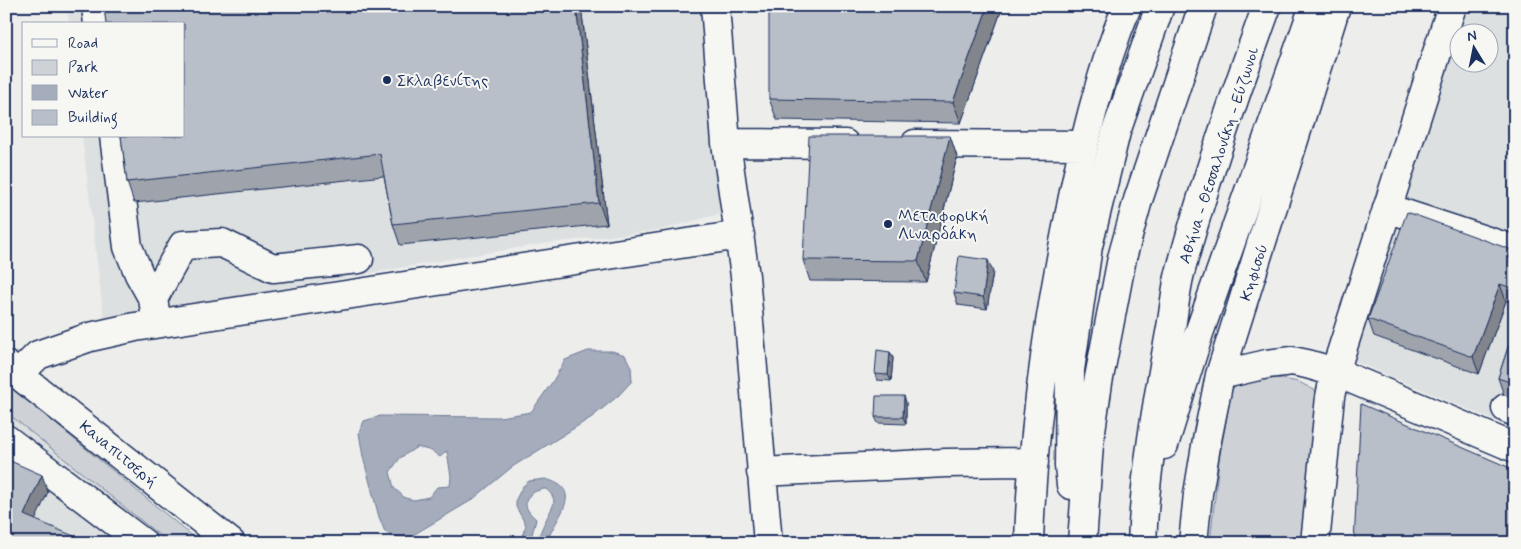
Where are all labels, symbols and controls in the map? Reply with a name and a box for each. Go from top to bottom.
legend [22,22,185,138]
north arrow [1448,22,1498,72]
text: N [1466,27,1478,46]
text: Road [68,34,98,54]
street label: Αθήνα - Θεσσαλονίκη - Εύζωνοι [1174,44,1264,266]
text: Park [68,58,98,78]
place label: Σκλαβενίτης [397,71,488,92]
marker: Σκλαβενίτης [381,74,393,86]
text: Water [68,84,108,104]
text: Building [68,108,118,129]
place label: Μεταφορική Λιναρδάκη [898,206,989,245]
marker: Μεταφορική Λιναρδάκη [882,218,894,230]
street label: Κηφισού [1235,241,1273,304]
street label: Καναπιτσερή [75,416,161,492]

